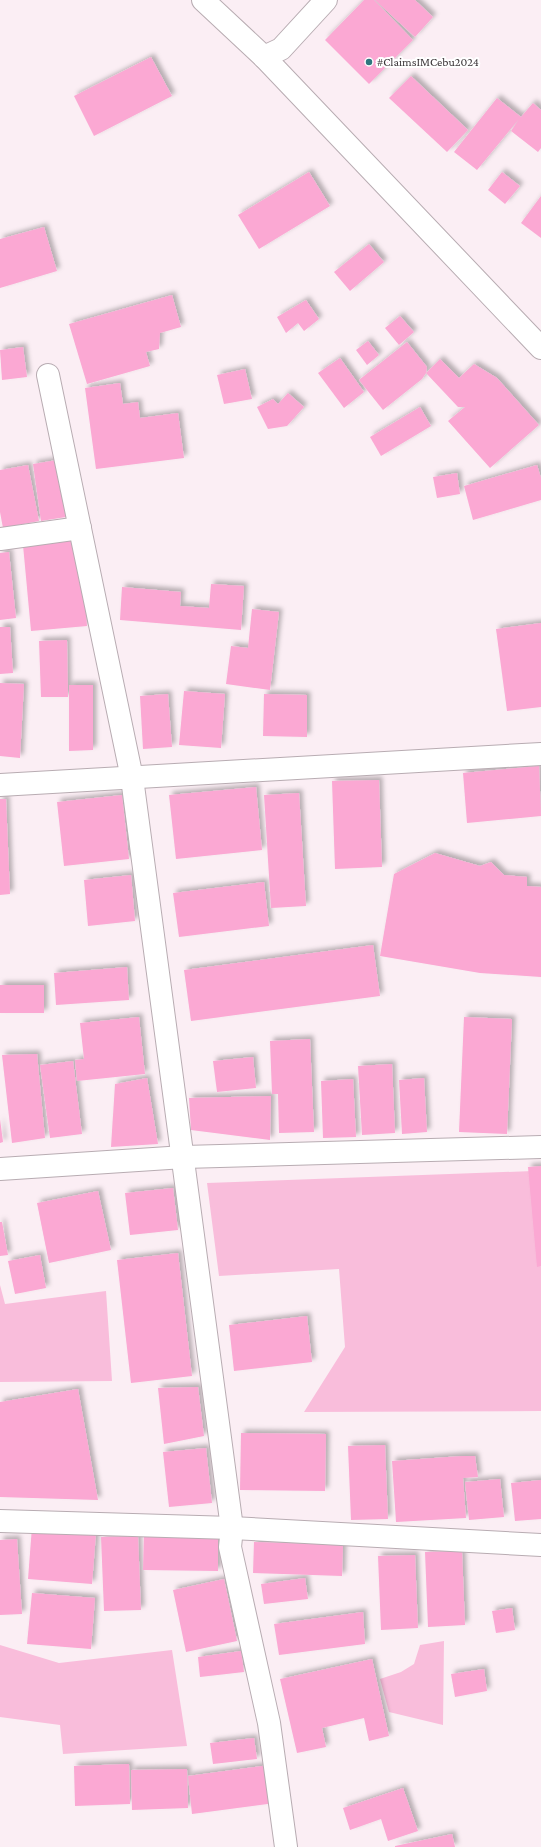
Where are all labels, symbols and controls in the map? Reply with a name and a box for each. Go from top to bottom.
place label: #ClaimsIMCebu2024 [377,55,479,69]
marker: #ClaimsIMCebu2024 [364,57,374,67]

